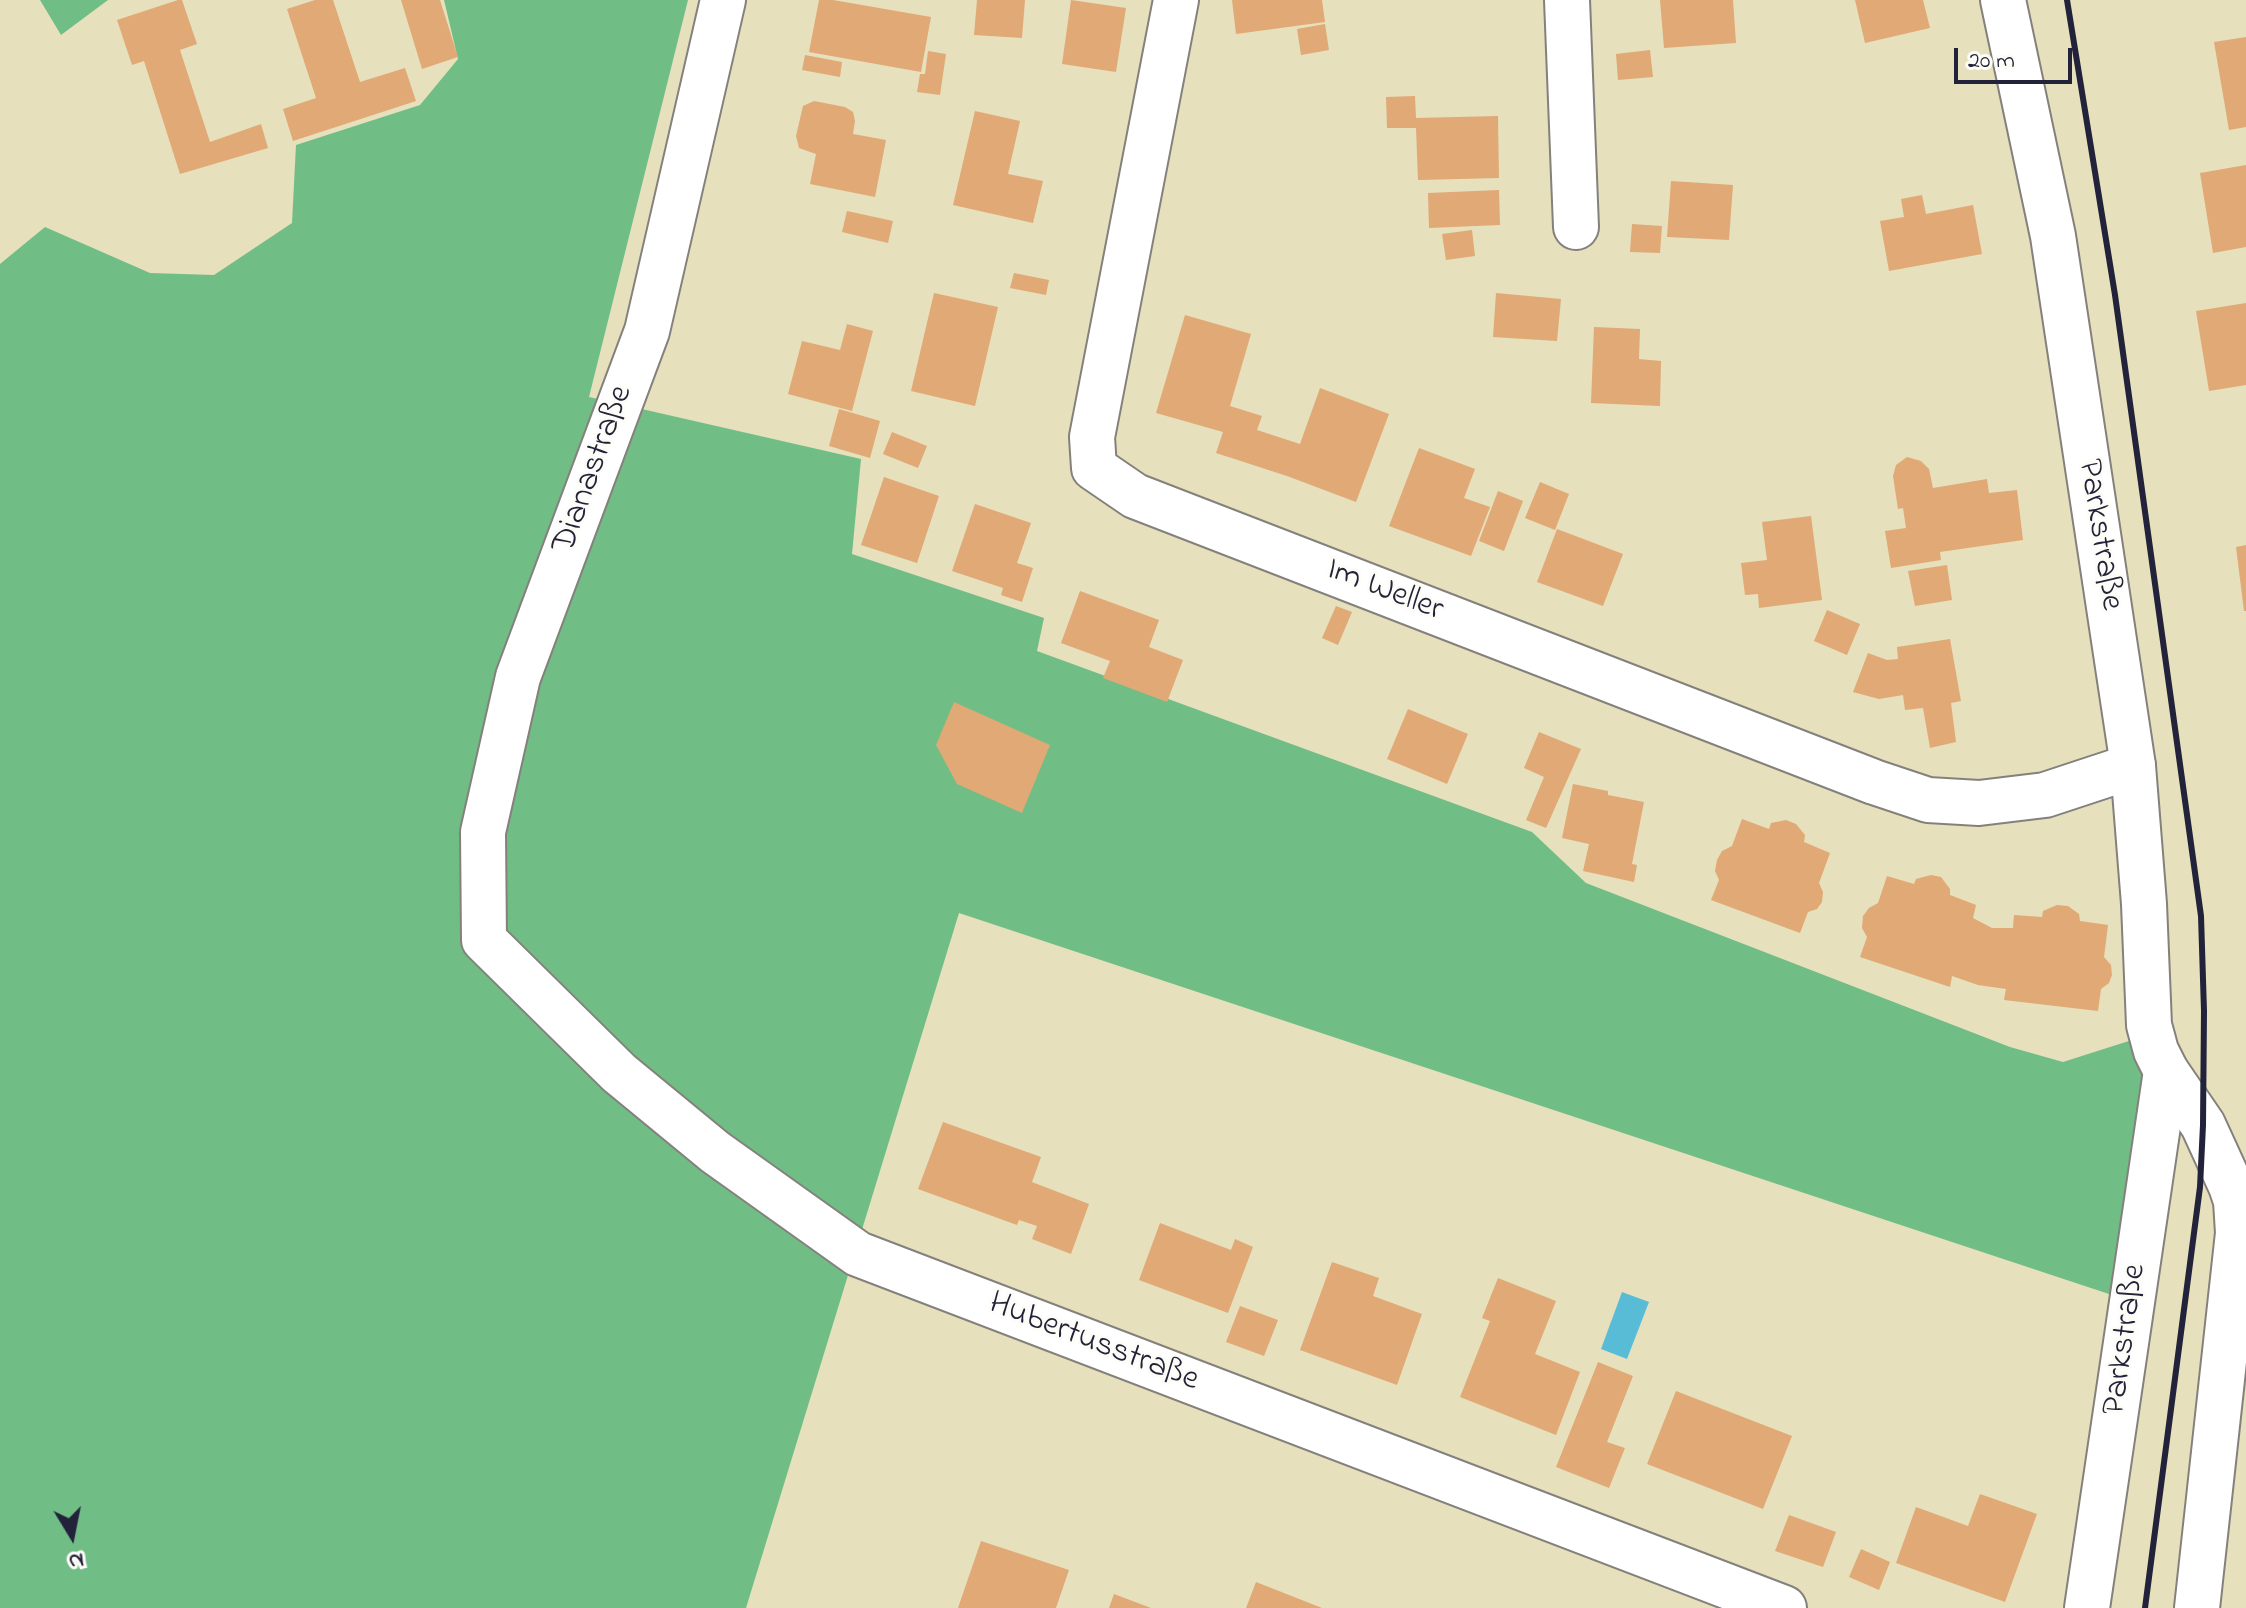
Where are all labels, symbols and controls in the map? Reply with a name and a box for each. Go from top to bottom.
scale bar [1958,32,2076,82]
text: 20 m [1968,44,2015,79]
street label: Dianastraße [546,381,644,559]
street label: Parkstraße [2066,457,2130,613]
street label: Im Weller [1320,551,1448,633]
street label: Parkstraße [2096,1262,2158,1418]
street label: Hubertusstraße [982,1285,1204,1403]
north arrow [32,1496,112,1576]
text: N [66,1543,86,1577]

